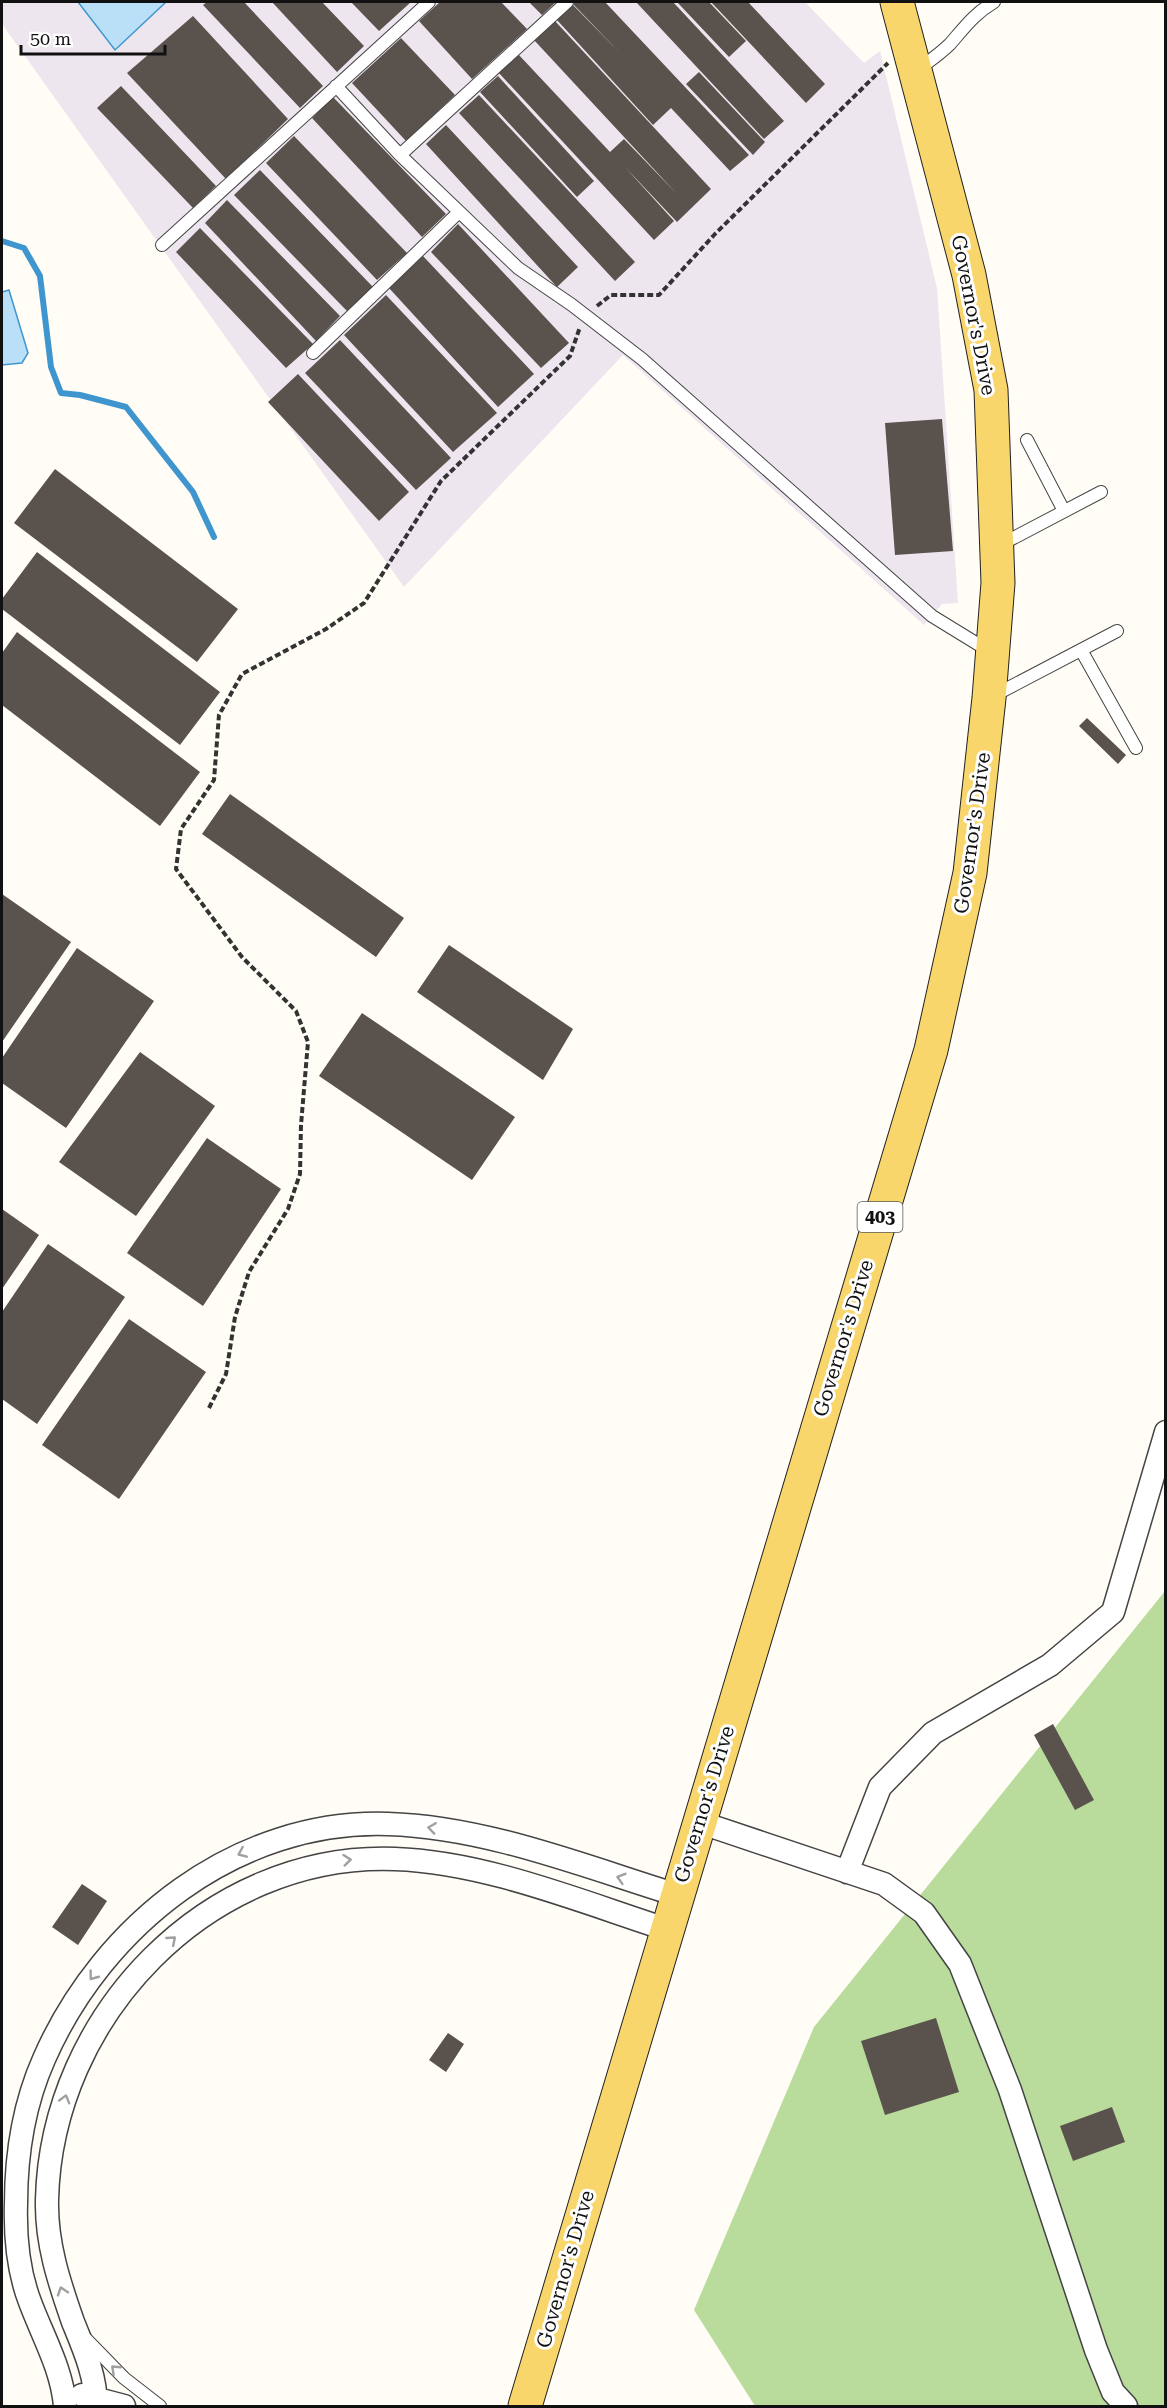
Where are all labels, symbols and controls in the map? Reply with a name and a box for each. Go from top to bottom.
scale bar [21,18,165,56]
text: 50 m [30,28,71,49]
street label: Governor's Drive [947,233,1001,397]
street label: Governor's Drive [949,751,995,915]
road number: 403 [858,1202,902,1232]
street label: Governor's Drive [808,1257,878,1419]
street label: Governor's Drive [669,1723,739,1885]
one-way arrow [428,1823,437,1835]
one-way arrow [237,1846,248,1858]
one-way arrow [342,1854,351,1867]
one-way arrow [616,1873,627,1885]
one-way arrow [165,1936,176,1947]
one-way arrow [90,1969,101,1980]
one-way arrow [58,2094,70,2105]
street label: Governor's Drive [531,2187,599,2351]
one-way arrow [57,2286,70,2297]
one-way arrow [111,2366,122,2377]

